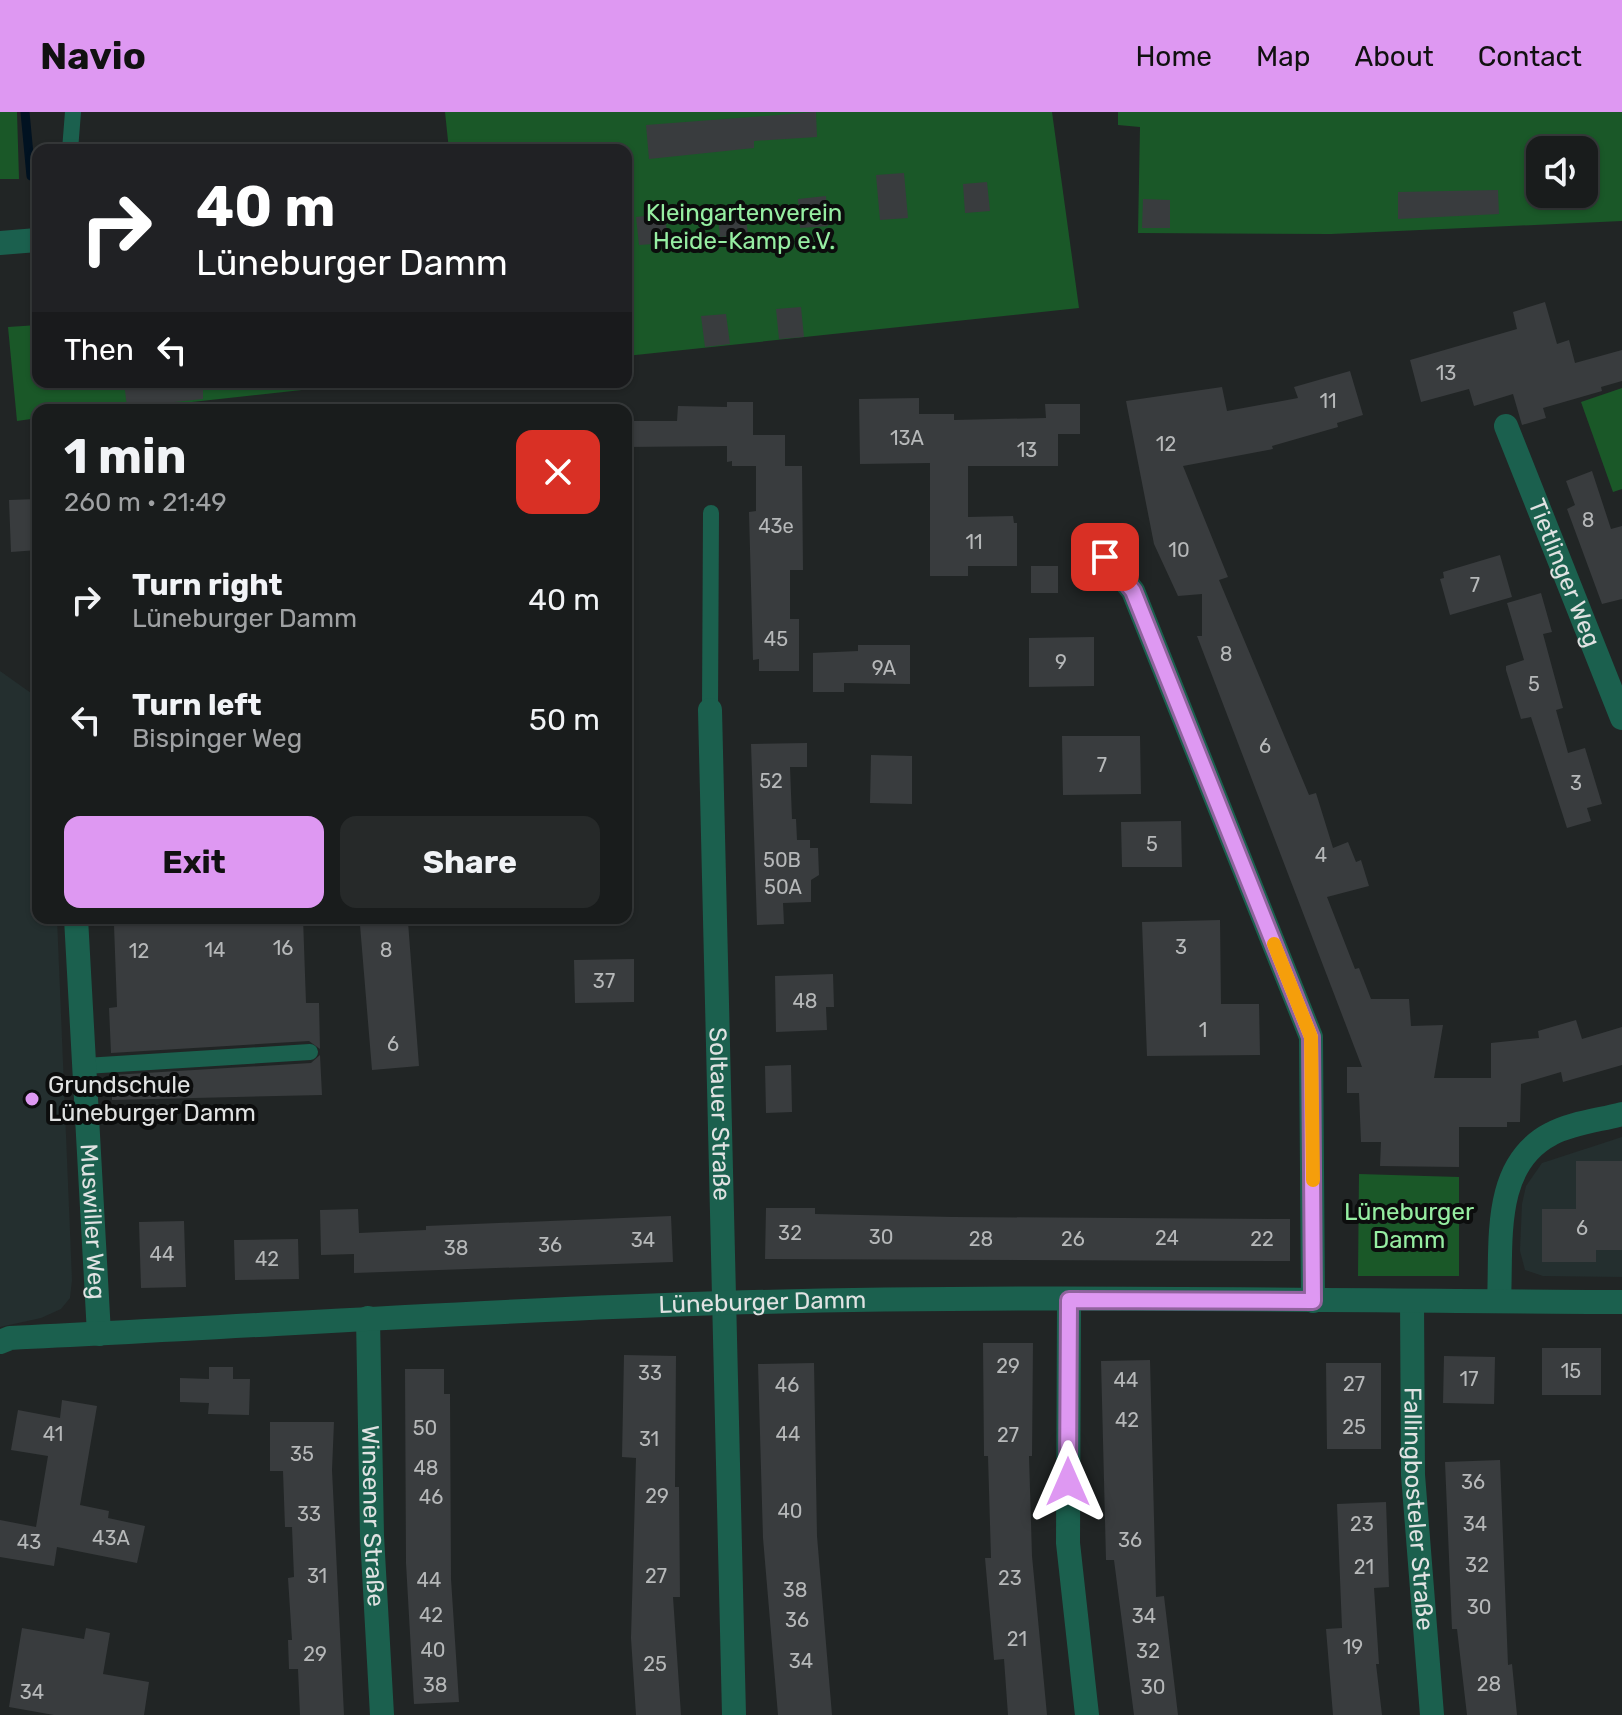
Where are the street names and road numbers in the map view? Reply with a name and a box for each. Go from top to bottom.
street label: Tietlinger Weg [1522,495,1606,651]
street label: Soltauer Straße [704,1027,736,1201]
street label: Muswiller Weg [74,1143,111,1300]
street label: Lüneburger Damm [658,1286,867,1319]
street label: Fallingbosteler Straße [1398,1387,1439,1632]
street label: Winsener Straße [356,1425,390,1608]

